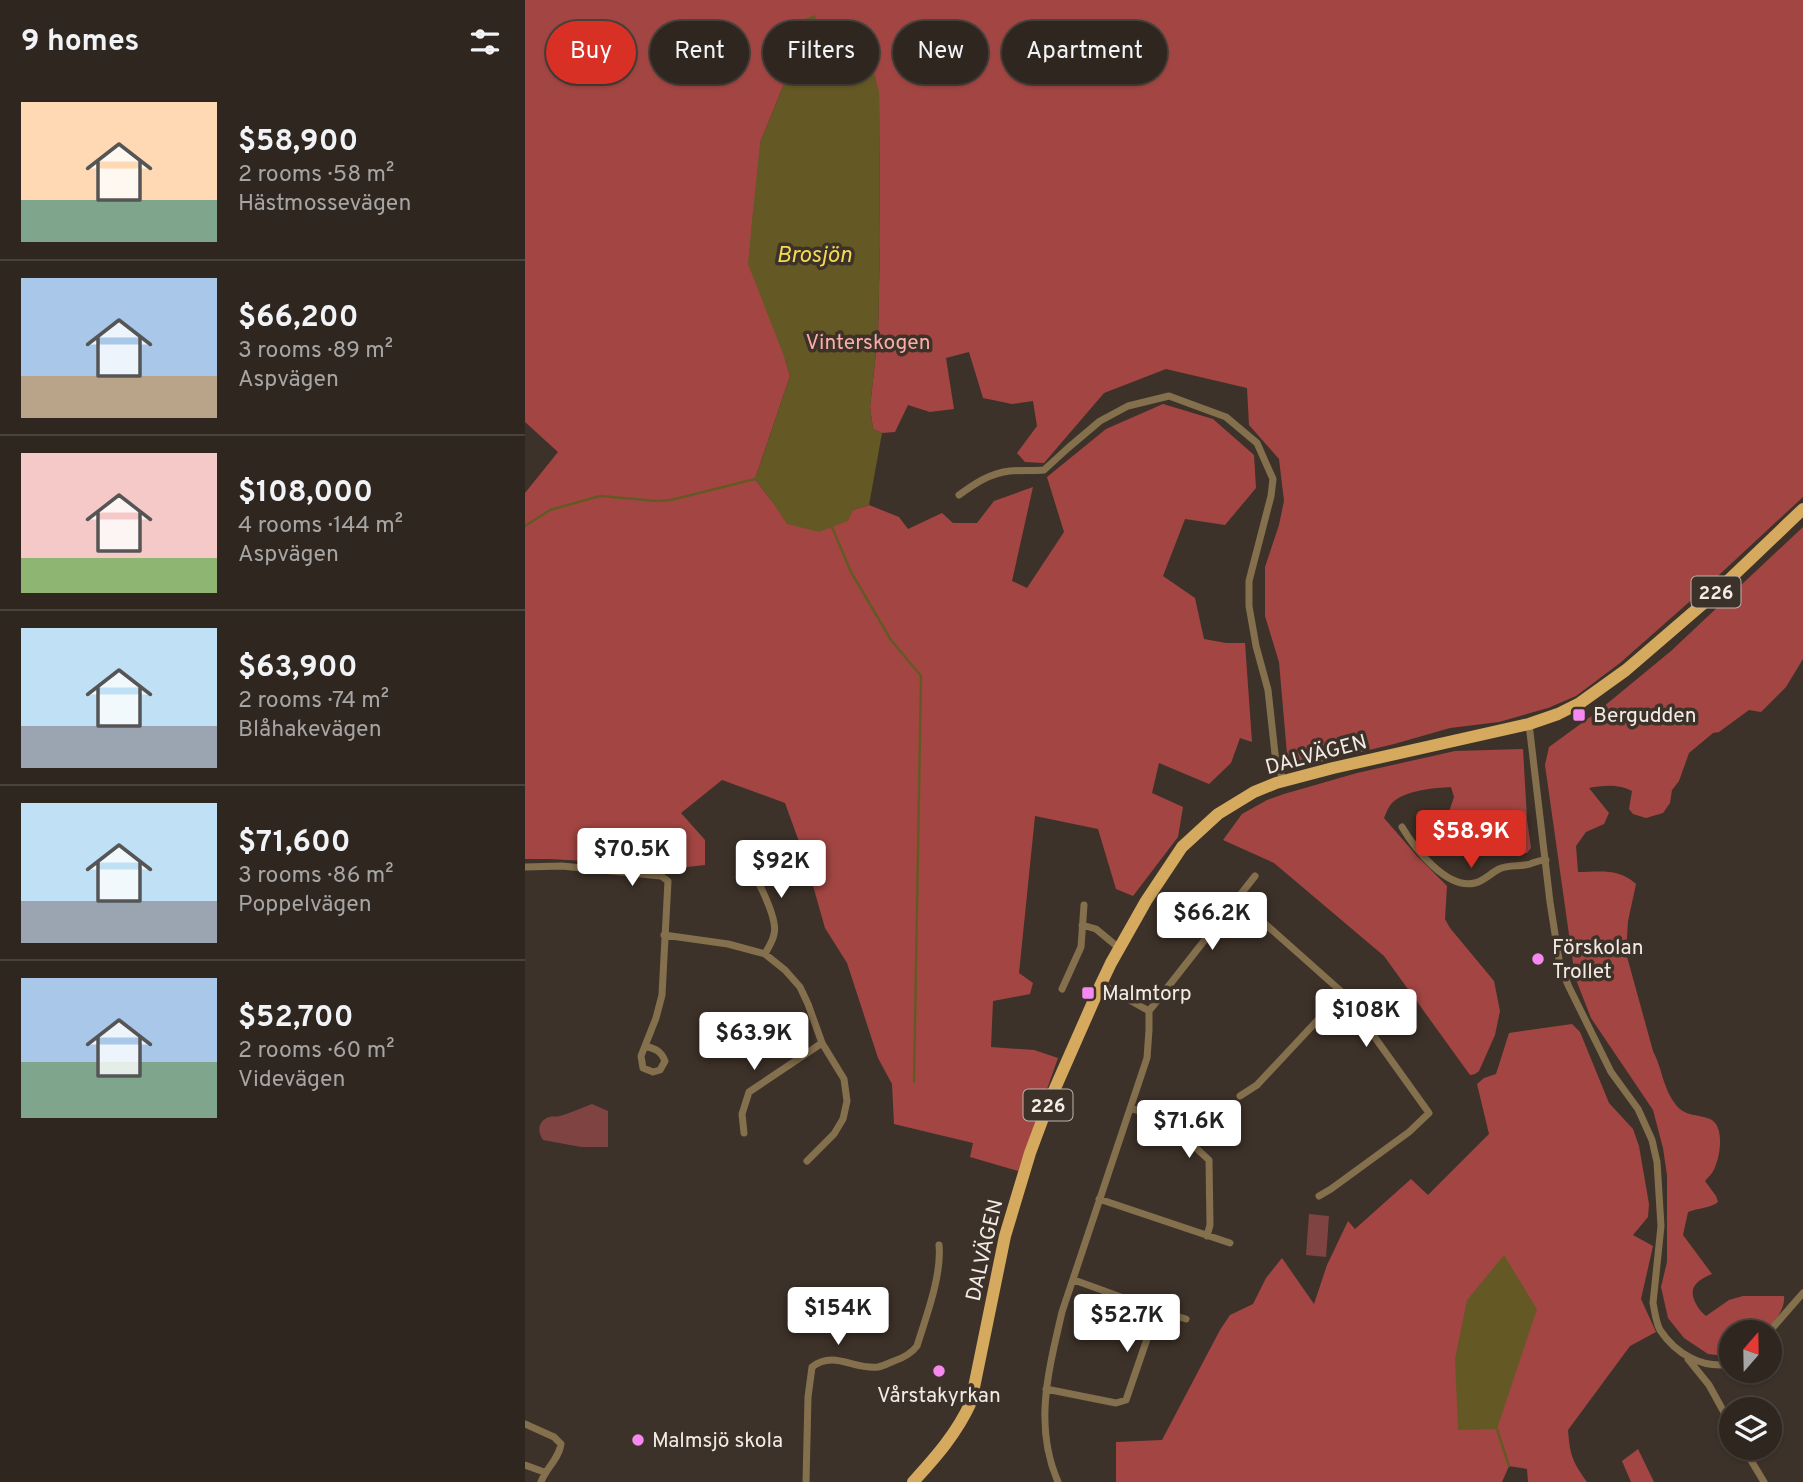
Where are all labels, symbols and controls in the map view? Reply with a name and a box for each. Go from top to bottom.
chip: Buy [546,21,636,84]
chip: Rent [650,21,749,84]
chip: Filters [763,21,879,84]
chip: New [893,21,988,84]
chip: Apartment [1002,21,1167,84]
icon: filters [466,23,504,61]
text: 9 homes [21,24,139,61]
text: $58,900 [238,124,358,161]
icon: home [77,130,161,214]
text: 2 rooms · 58 m² [238,161,394,190]
text: Hästmossevägen [238,190,411,219]
water label: Brosjön [776,242,852,271]
text: $66,200 [238,300,358,337]
icon: home [77,306,161,390]
park label: Vinterskogen [805,330,931,357]
text: 3 rooms · 89 m² [238,337,393,366]
text: Aspvägen [238,366,339,395]
text: $108,000 [238,475,373,512]
icon: home [77,481,161,565]
text: 4 rooms · 144 m² [238,512,403,541]
text: Aspvägen [238,541,339,570]
road number: 226 [1691,576,1741,608]
text: $63,900 [238,650,357,687]
icon: home [77,656,161,740]
text: 2 rooms · 74 m² [238,687,389,716]
place label: Bergudden [1593,703,1697,730]
marker: Bergudden [1571,707,1587,723]
text: Blåhakevägen [238,716,382,745]
street label: DALVÄGEN [1263,729,1370,782]
pin: $58.9K [1414,810,1528,870]
text: $58.9K [1432,818,1510,847]
text: $71,600 [238,825,351,862]
pin: $70.5K [575,828,689,888]
icon: home [77,831,161,915]
text: $70.5K [593,836,671,865]
pin: $92K [740,841,822,900]
text: $92K [752,848,810,877]
text: 3 rooms · 86 m² [238,862,394,891]
text: Poppelvägen [238,891,372,920]
pin: $66.2K [1155,892,1269,952]
text: $66.2K [1173,900,1251,929]
place label: Förskolan Trollet [1552,935,1644,986]
marker: Förskolan Trollet [1530,951,1546,967]
place label: Malmtorp [1102,981,1192,1008]
marker: Malmtorp [1080,985,1096,1001]
pin: $108K [1317,990,1415,1049]
text: $108K [1332,997,1400,1026]
text: $52,700 [238,1000,353,1037]
icon: home [77,1006,161,1090]
pin: $63.9K [697,1012,811,1072]
text: $63.9K [715,1020,793,1049]
text: 2 rooms · 60 m² [238,1037,395,1066]
text: Videvägen [238,1066,345,1095]
road number: 226 [1023,1090,1073,1120]
pin: $71.6K [1132,1100,1246,1160]
text: $71.6K [1153,1108,1225,1137]
street label: DALVÄGEN [961,1197,1010,1304]
pin: $154K [789,1288,887,1347]
pin: $52.7K [1070,1294,1184,1354]
text: $154K [804,1295,872,1324]
text: $52.7K [1090,1302,1164,1331]
north arrow [1719,1320,1781,1382]
map controls [1719,1320,1782,1460]
marker: Vårstakyrkan [931,1363,947,1379]
place label: Vårstakyrkan [877,1383,1001,1410]
button: layers [1719,1397,1782,1460]
place label: Malmsjö skola [652,1428,783,1455]
marker: Malmsjö skola [630,1432,646,1448]

